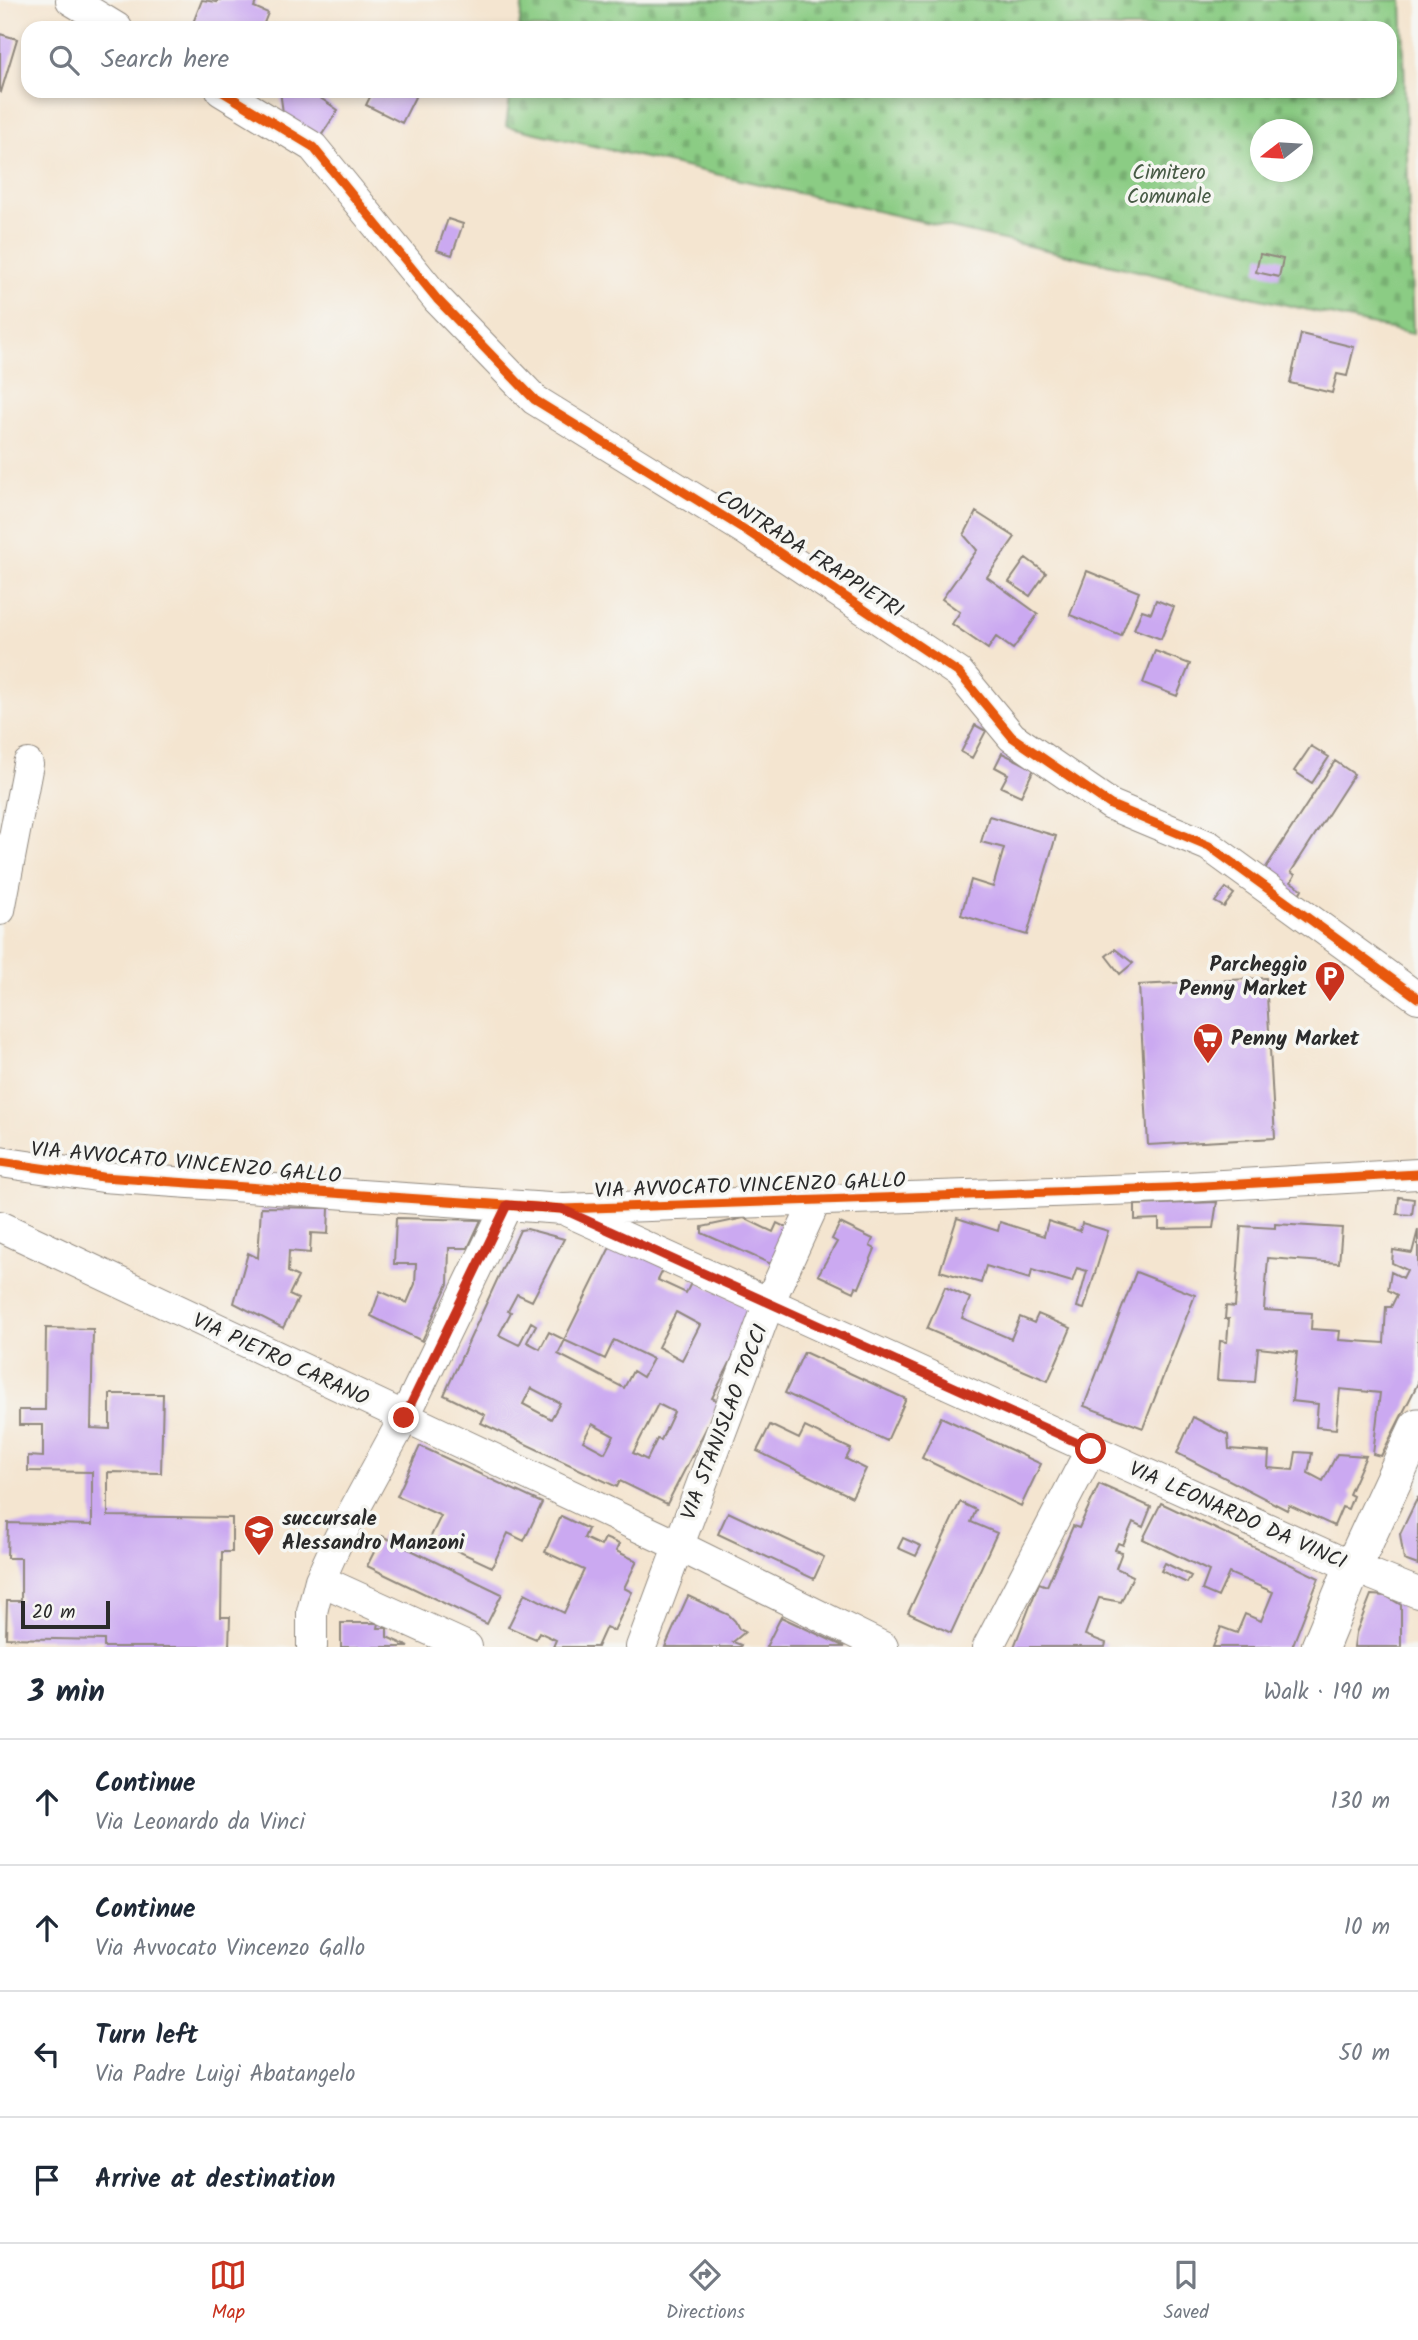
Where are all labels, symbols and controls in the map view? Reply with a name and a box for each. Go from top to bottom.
search box [21,21,1397,98]
text: Search here [101,39,229,81]
icon: search [45,41,83,79]
north arrow [1250,119,1313,182]
park label: Cimitero Comunale [1127,157,1212,214]
street label: CONTRADA FRAPPIETRI [709,481,910,628]
place label: Parcheggio Penny Market [1179,949,1308,1006]
parking icon: Parcheggio Penny Market [1313,959,1347,1003]
supermarket icon: Penny Market [1191,1021,1225,1065]
place label: Penny Market [1231,1023,1360,1056]
street label: VIA AVVOCATO VINCENZO GALLO [29,1133,343,1194]
street label: VIA AVVOCATO VINCENZO GALLO [594,1165,906,1208]
street label: VIA PIETRO CARANO [187,1305,374,1416]
street label: VIA STANISLAO TOCCI [673,1320,778,1525]
route end [388,1402,419,1433]
route start [1075,1433,1106,1464]
street label: VIA LEONARDO DA VINCI [1123,1453,1352,1579]
place label: succursale Alessandro Manzoni [282,1503,465,1560]
school or university icon: succursale Alessandro Manzoni [242,1513,276,1557]
scale bar [21,1598,110,1630]
text: 20 m [32,1598,75,1628]
text: 3 min [28,1669,105,1717]
text: Walk · 190 m [1263,1675,1390,1711]
text: Continue [95,1763,196,1805]
icon: ahead [28,1783,66,1821]
text: 130 m [1331,1784,1390,1820]
text: Via Leonardo da Vinci [95,1805,305,1841]
text: Continue [95,1889,196,1931]
icon: ahead [28,1909,66,1947]
text: 10 m [1344,1910,1390,1946]
text: Via Avvocato Vincenzo Gallo [95,1931,365,1967]
text: Turn left [95,2015,198,2057]
icon: left [28,2035,66,2073]
text: 50 m [1339,2036,1390,2072]
text: Via Padre Luigi Abatangelo [95,2057,356,2093]
text: Arrive at destination [95,2159,335,2201]
icon: arrive [28,2161,66,2199]
tab: Map [209,2256,247,2328]
tab: Directions [666,2256,745,2328]
tab: Saved [1164,2256,1209,2328]

